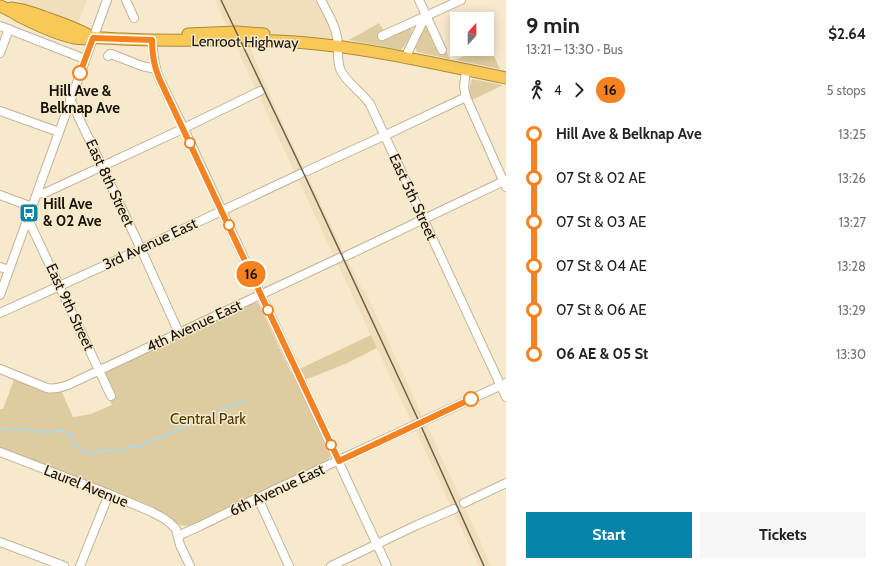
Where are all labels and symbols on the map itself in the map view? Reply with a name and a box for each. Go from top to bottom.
north arrow [450,12,494,56]
street label: Lenroot Highway [191,32,299,52]
marker: Hill Ave & Belknap Ave [72,65,88,81]
place label: Hill Ave & Belknap Ave [40,82,120,117]
street label: East 8th Street [82,136,138,230]
unlabelled marker [184,137,196,149]
street label: East 5th Street [385,151,441,243]
place label: Hill Ave & 02 Ave [43,195,102,230]
bus stop icon: Hill Ave & 02 Ave [18,202,40,224]
street label: 3rd Avenue East [100,214,200,274]
unlabelled marker [223,219,235,231]
street label: East 9th Street [42,261,98,353]
line badge: 16 [233,261,269,287]
street label: 4th Avenue East [144,296,244,356]
unlabelled marker [262,304,274,316]
unlabelled marker [463,391,479,407]
park label: Central Park [170,410,246,428]
unlabelled marker [325,439,337,451]
street label: 6th Avenue East [227,460,327,520]
street label: Laurel Avenue [41,461,131,511]

